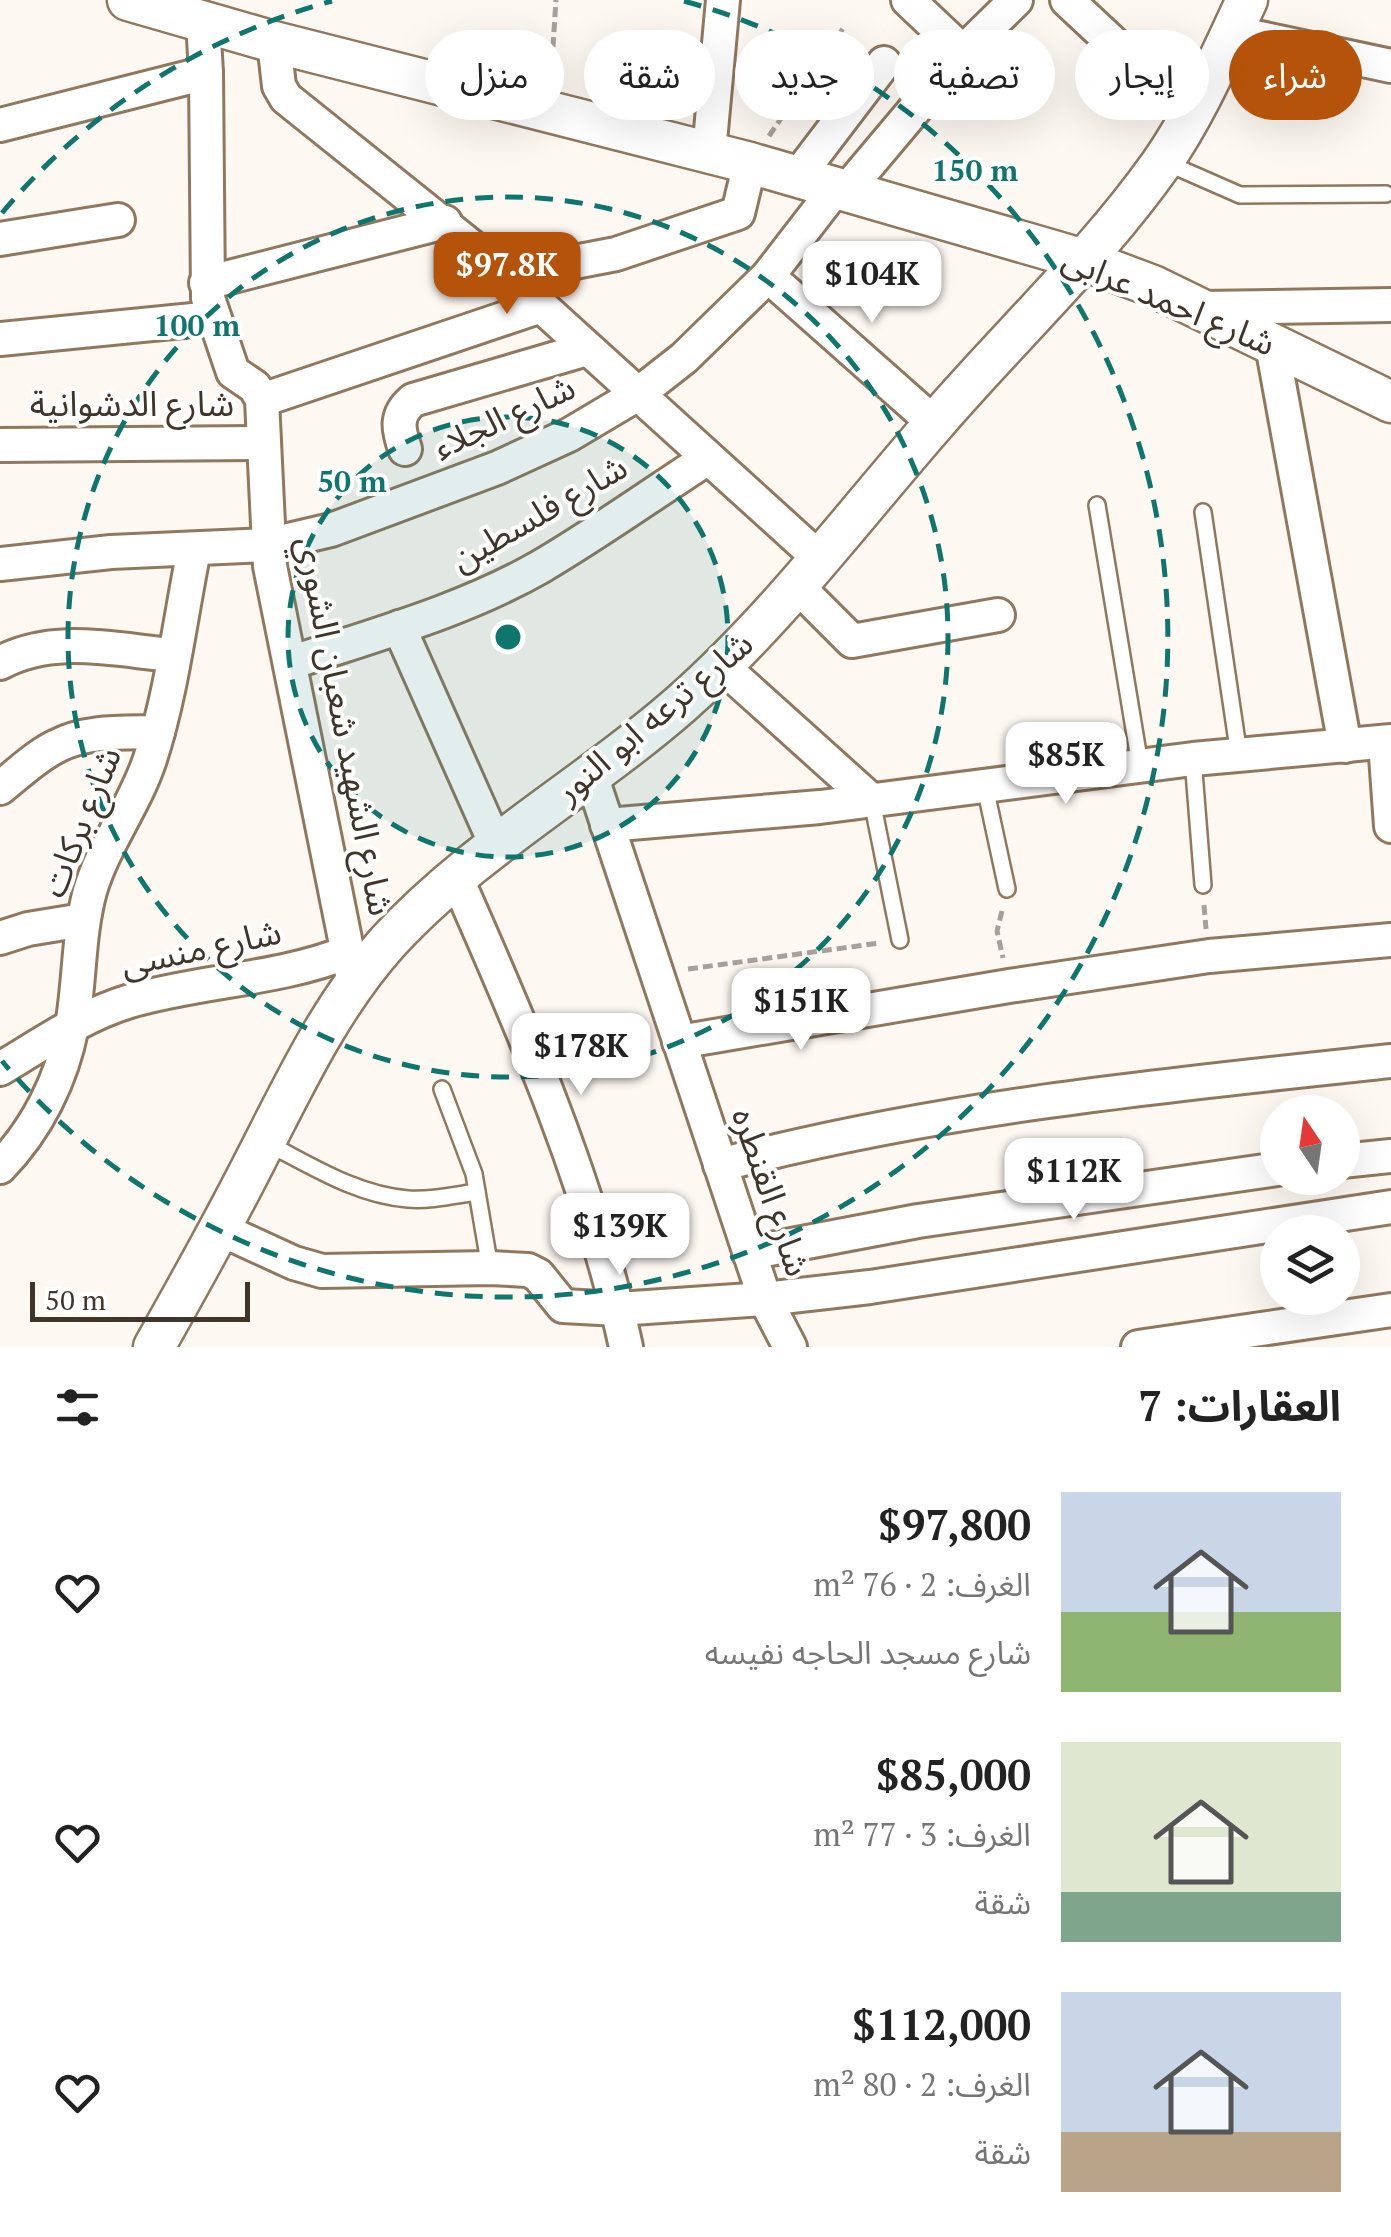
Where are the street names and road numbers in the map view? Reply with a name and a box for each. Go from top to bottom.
street label: شارع احمد عرابى [1054,235,1283,369]
street label: شارع الجلاء [425,363,584,473]
street label: شارع الدشوانية [30,380,234,430]
street label: شارع فلسطين [442,443,637,585]
street label: شارع الشهيد شعبان الشوري [282,532,405,920]
street label: شارع ترعه ابو النور [544,620,765,816]
street label: شارع بركات [29,740,135,905]
street label: شارع منسى [116,908,286,990]
street label: شارع القنطره [718,1101,822,1283]

